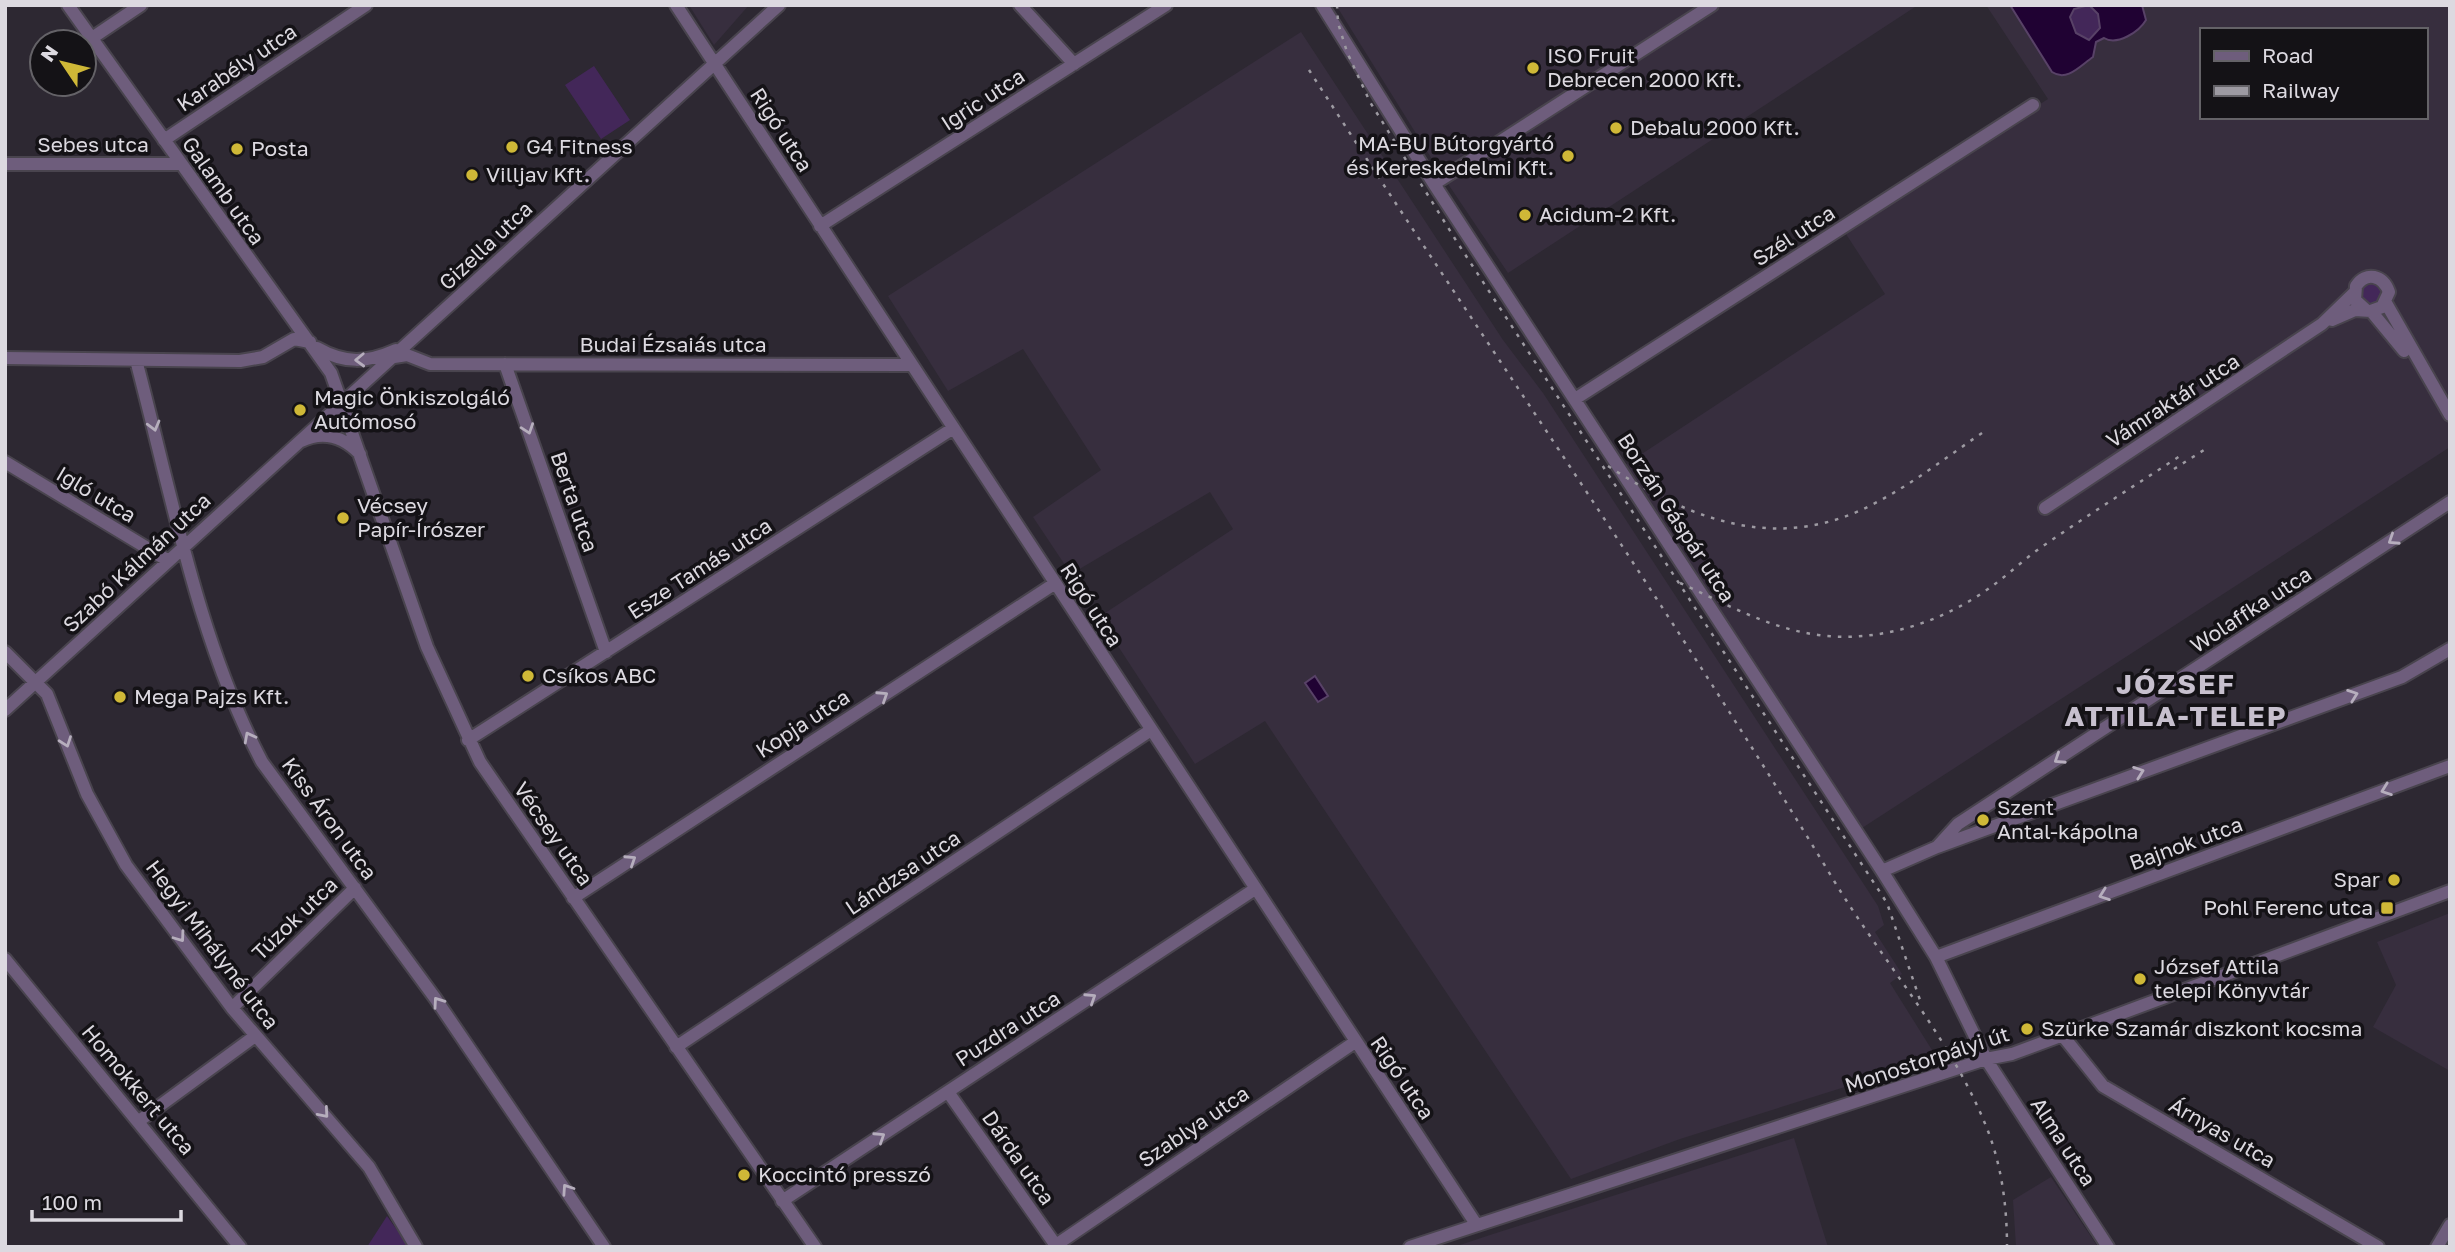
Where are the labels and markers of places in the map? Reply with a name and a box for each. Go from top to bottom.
place label: ISO Fruit Debrecen 2000 Kft. [1547,42,1742,92]
marker: ISO Fruit Debrecen 2000 Kft. [1525,60,1541,76]
place label: Debalu 2000 Kft. [1630,114,1800,140]
marker: Debalu 2000 Kft. [1608,120,1624,136]
place label: MA-BU Bútorgyártó és Kereskedelmi Kft. [1346,130,1554,180]
place label: G4 Fitness [526,133,633,159]
place label: Posta [251,135,309,161]
marker: G4 Fitness [504,139,520,155]
marker: Posta [229,141,245,157]
marker: MA-BU Bútorgyártó és Kereskedelmi Kft. [1560,148,1576,164]
place label: Villjav Kft. [486,161,590,187]
marker: Villjav Kft. [464,167,480,183]
place label: Acidum-2 Kft. [1539,201,1676,227]
marker: Acidum-2 Kft. [1517,207,1533,223]
place label: Magic Önkiszolgáló Autómosó [314,384,510,434]
marker: Magic Önkiszolgáló Autómosó [292,402,308,418]
place label: Vécsey Papír-Írószer [357,492,485,542]
marker: Vécsey Papír-Írószer [335,510,351,526]
place label: Csíkos ABC [542,662,656,688]
marker: Csíkos ABC [520,668,536,684]
place label: Mega Pajzs Kft. [134,683,289,709]
marker: Mega Pajzs Kft. [112,689,128,705]
place label: Szent Antal-kápolna [1997,794,2138,844]
marker: Szent Antal-kápolna [1975,812,1991,828]
place label: Spar [2334,866,2380,892]
marker: Spar [2386,872,2402,888]
place label: Pohl Ferenc utca [2203,894,2373,920]
marker: Pohl Ferenc utca [2379,900,2395,916]
place label: József Attila telepi Könyvtár [2154,953,2309,1003]
marker: József Attila telepi Könyvtár [2132,971,2148,987]
place label: Szürke Szamár diszkont kocsma [2041,1015,2362,1041]
marker: Szürke Szamár diszkont kocsma [2019,1021,2035,1037]
place label: Koccintó presszó [758,1161,931,1187]
marker: Koccintó presszó [736,1167,752,1183]

